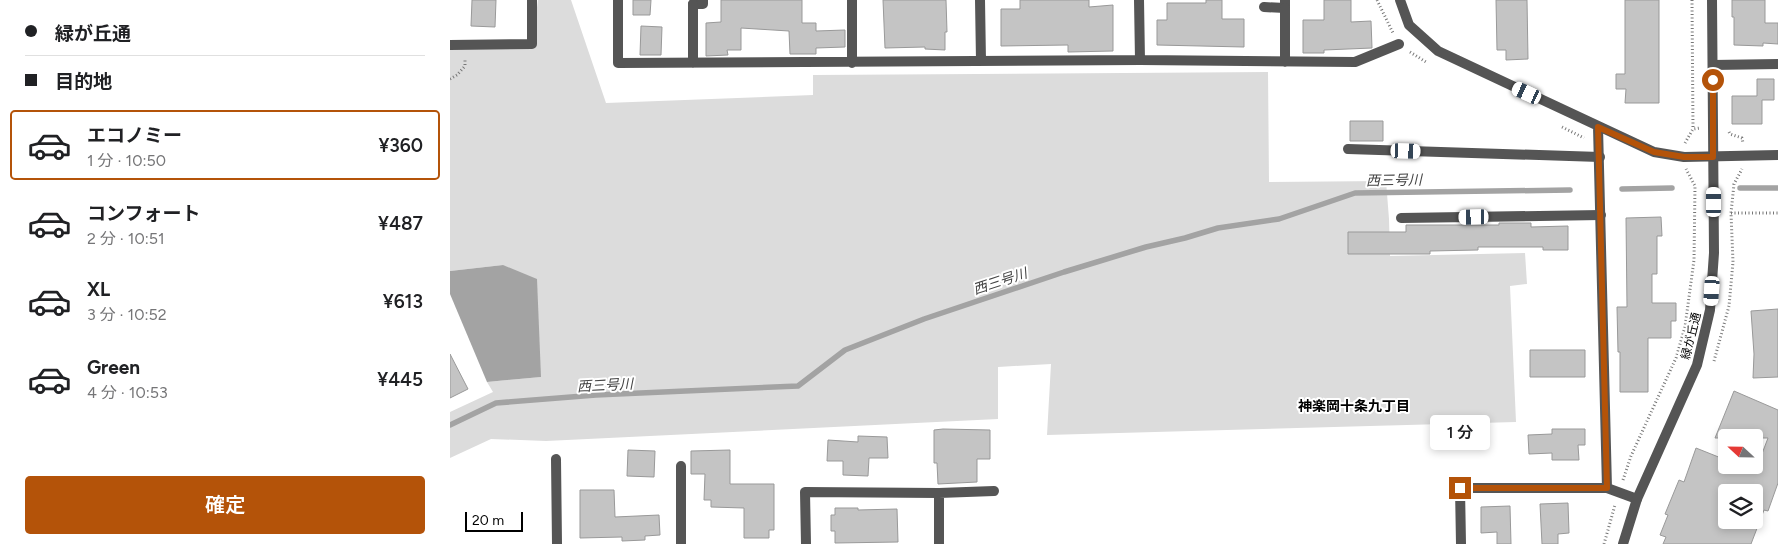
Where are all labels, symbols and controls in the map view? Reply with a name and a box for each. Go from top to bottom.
text: 緑が丘通 [55,22,131,45]
route start [1702,69,1724,91]
text: 目的地 [55,70,112,93]
car [1510,80,1543,106]
icon: car [27,123,72,168]
text: エコノミー [87,124,182,147]
text: ¥360 [378,134,423,157]
car [1390,143,1421,159]
text: 1 分 · 10:50 [87,151,166,170]
water label: 西三号川 [1366,171,1424,189]
car [1706,187,1721,217]
icon: car [27,201,72,246]
text: コンフォート [87,202,200,225]
car [1458,209,1489,225]
text: ¥487 [378,212,423,235]
text: 2 分 · 10:51 [87,229,165,248]
water label: 西三号川 [971,264,1031,298]
car [1703,276,1720,306]
text: XL [87,278,110,301]
icon: car [27,279,72,324]
text: ¥613 [383,290,423,313]
text: 3 分 · 10:52 [87,305,167,324]
street label: 緑が丘通 [1678,311,1704,361]
text: Green [87,356,140,379]
icon: car [27,357,72,402]
text: ¥445 [377,368,423,391]
water label: 西三号川 [577,375,635,395]
text: 4 分 · 10:53 [87,383,168,402]
district label: 神楽岡十条九丁目 [1298,398,1410,415]
callout: 1 分 [1430,416,1490,450]
text: 1 分 [1447,423,1473,442]
north arrow [1718,429,1762,474]
map controls [1718,429,1763,529]
button: 確定 [25,476,425,534]
route end [1449,477,1471,499]
button: layers [1718,484,1763,529]
scale bar [465,509,522,532]
text: 20 m [472,512,504,529]

